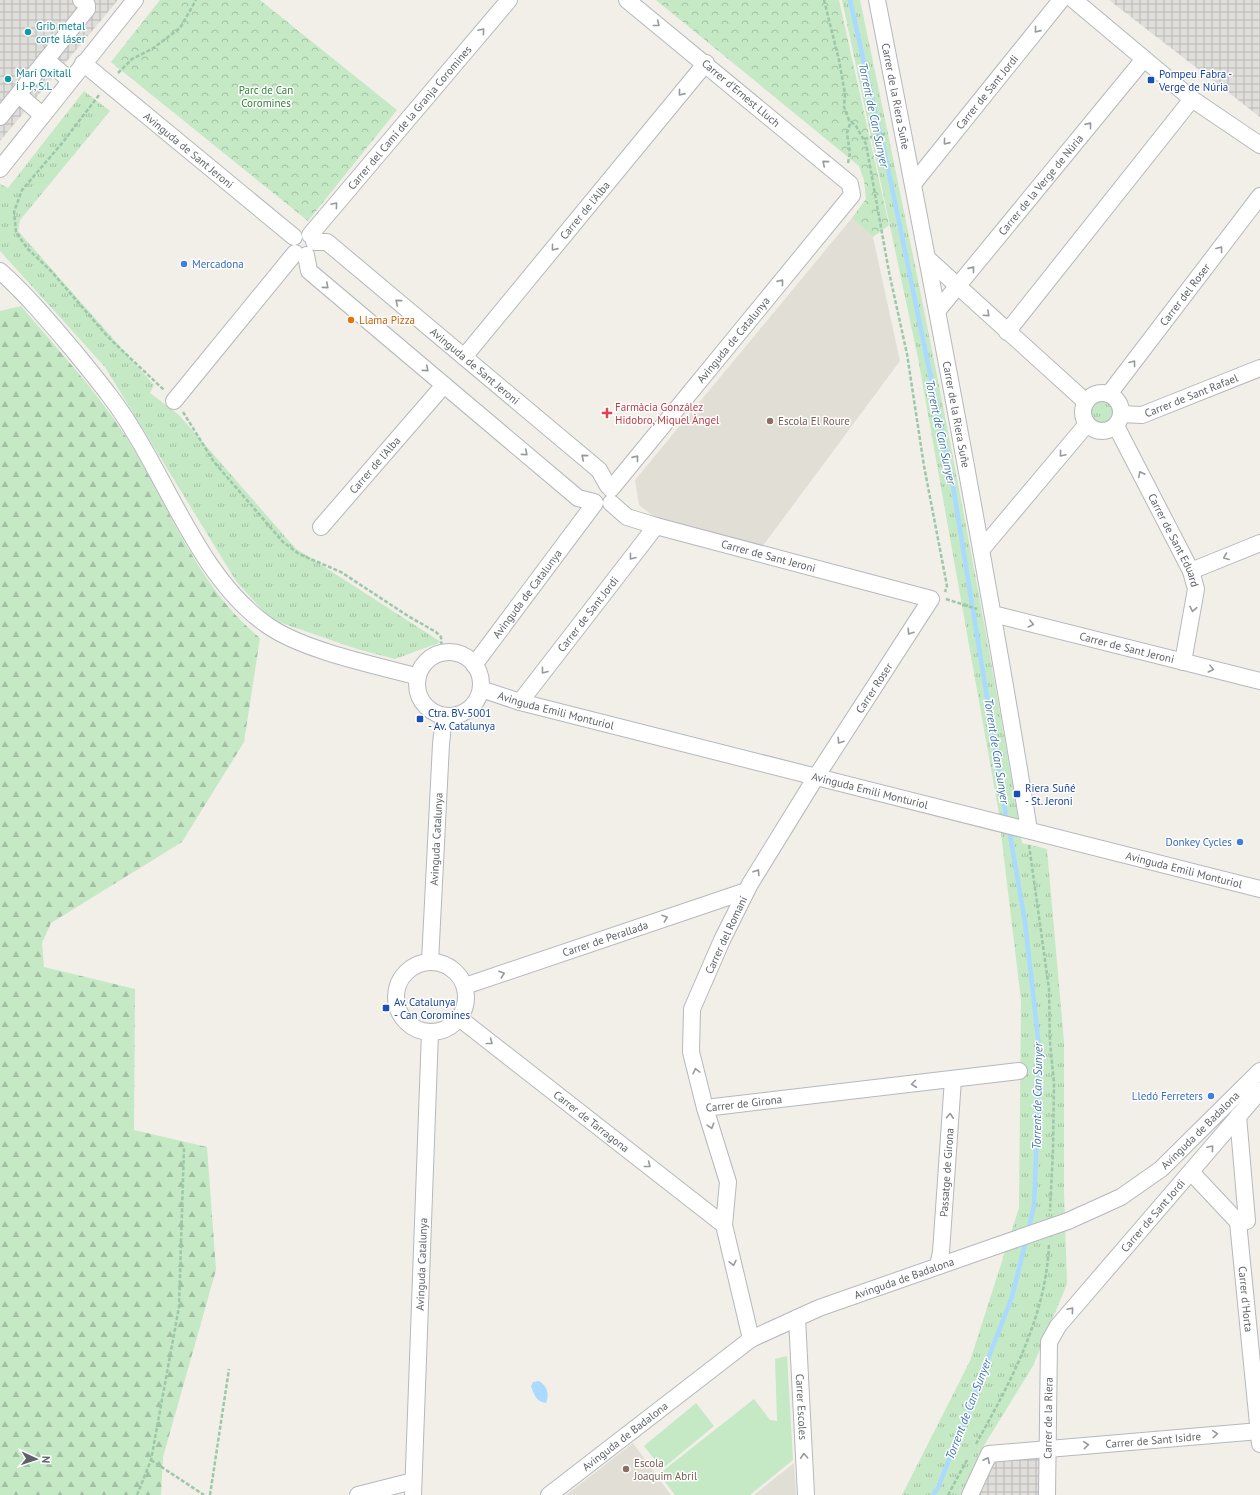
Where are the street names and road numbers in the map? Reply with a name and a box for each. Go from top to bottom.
street label: Carrer del Camí de la Granja Coromines [345,42,475,192]
street label: Carrer de la Riera Suñe [879,42,913,151]
street label: Carrer de Sant Jordi [953,52,1021,132]
street label: Carrer d'Ernest Lluch [699,56,783,130]
street label: Avinguda de Sant Jeroni [141,109,237,191]
street label: Carrer de la Verge de Núria [995,131,1086,238]
street label: Carrer de l'Alba [557,178,613,242]
street label: Carrer del Roser [1157,260,1213,329]
street label: Avinguda de Catalunya [694,294,773,386]
street label: Avinguda de Sant Jeroni [427,324,523,407]
street label: Carrer de la Riera Suñe [940,360,973,469]
street label: Carrer de Sant Rafael [1142,370,1241,420]
street label: Carrer de l'Alba [346,434,403,497]
street label: Carrer de Sant Eduard [1145,491,1202,588]
street label: Carrer de Sant Jeroni [720,537,817,575]
street label: Avinguda de Catalunya [489,546,565,641]
street label: Carrer de Sant Jordi [554,574,621,655]
street label: Carrer de Sant Jeroni [1078,629,1176,666]
street label: Carrer Roser [853,660,896,716]
street label: Avinguda Emili Monturiol [496,688,616,733]
street label: Avinguda Emili Monturiol [810,769,930,812]
street label: Avinguda Catalunya [427,792,446,886]
street label: Avinguda Emili Monturiol [1124,848,1244,891]
street label: Carrer del Romaní [702,894,750,976]
street label: Carrer de Perallada [560,918,650,960]
street label: Carrer de Tarragona [551,1088,632,1155]
street label: Avinguda de Badalona [1158,1088,1242,1172]
street label: Carrer de Girona [705,1092,783,1115]
street label: Passatge de Girona [936,1127,957,1218]
street label: Carrer de Sant Jordi [1118,1176,1188,1255]
street label: Avinguda Catalunya [413,1217,430,1311]
street label: Avinguda de Badalona [852,1254,956,1302]
street label: Carrer d'Horta [1235,1265,1256,1333]
street label: Carrer Escoles [793,1374,810,1441]
street label: Carrer de la Riera [1040,1377,1056,1459]
street label: Avinguda de Badalona [579,1399,671,1474]
street label: Carrer de Sant Isidre [1105,1429,1202,1451]

